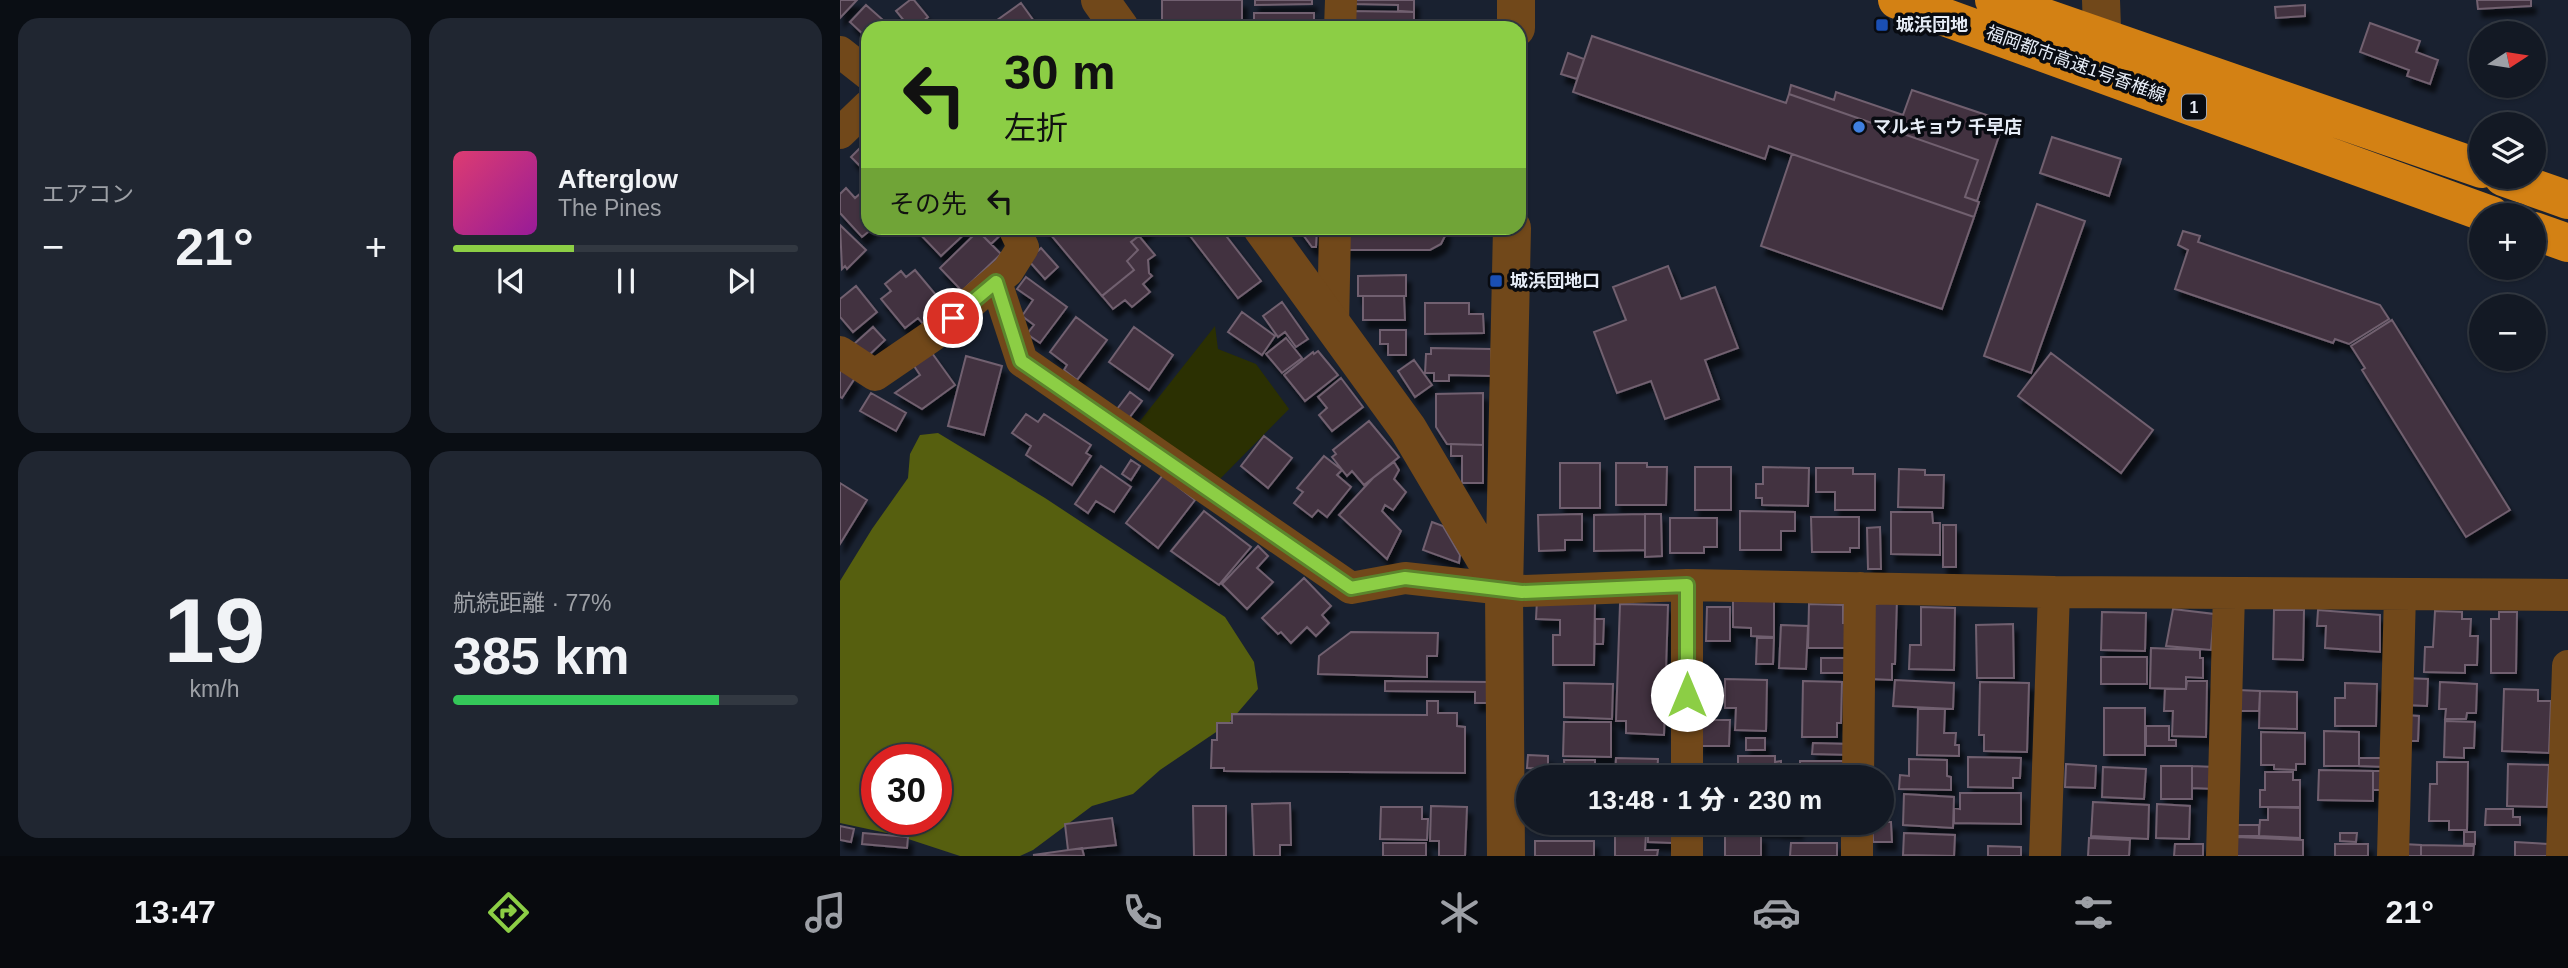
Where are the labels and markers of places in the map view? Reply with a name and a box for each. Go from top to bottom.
place label: 城浜団地 [1896,15,1968,35]
marker: 城浜団地 [1874,17,1890,33]
place label: マルキョウ 千早店 [1873,117,2022,137]
marker: マルキョウ 千早店 [1851,119,1867,135]
place label: 城浜団地口 [1510,271,1600,291]
marker: 城浜団地口 [1488,273,1504,289]
pin [923,288,983,348]

